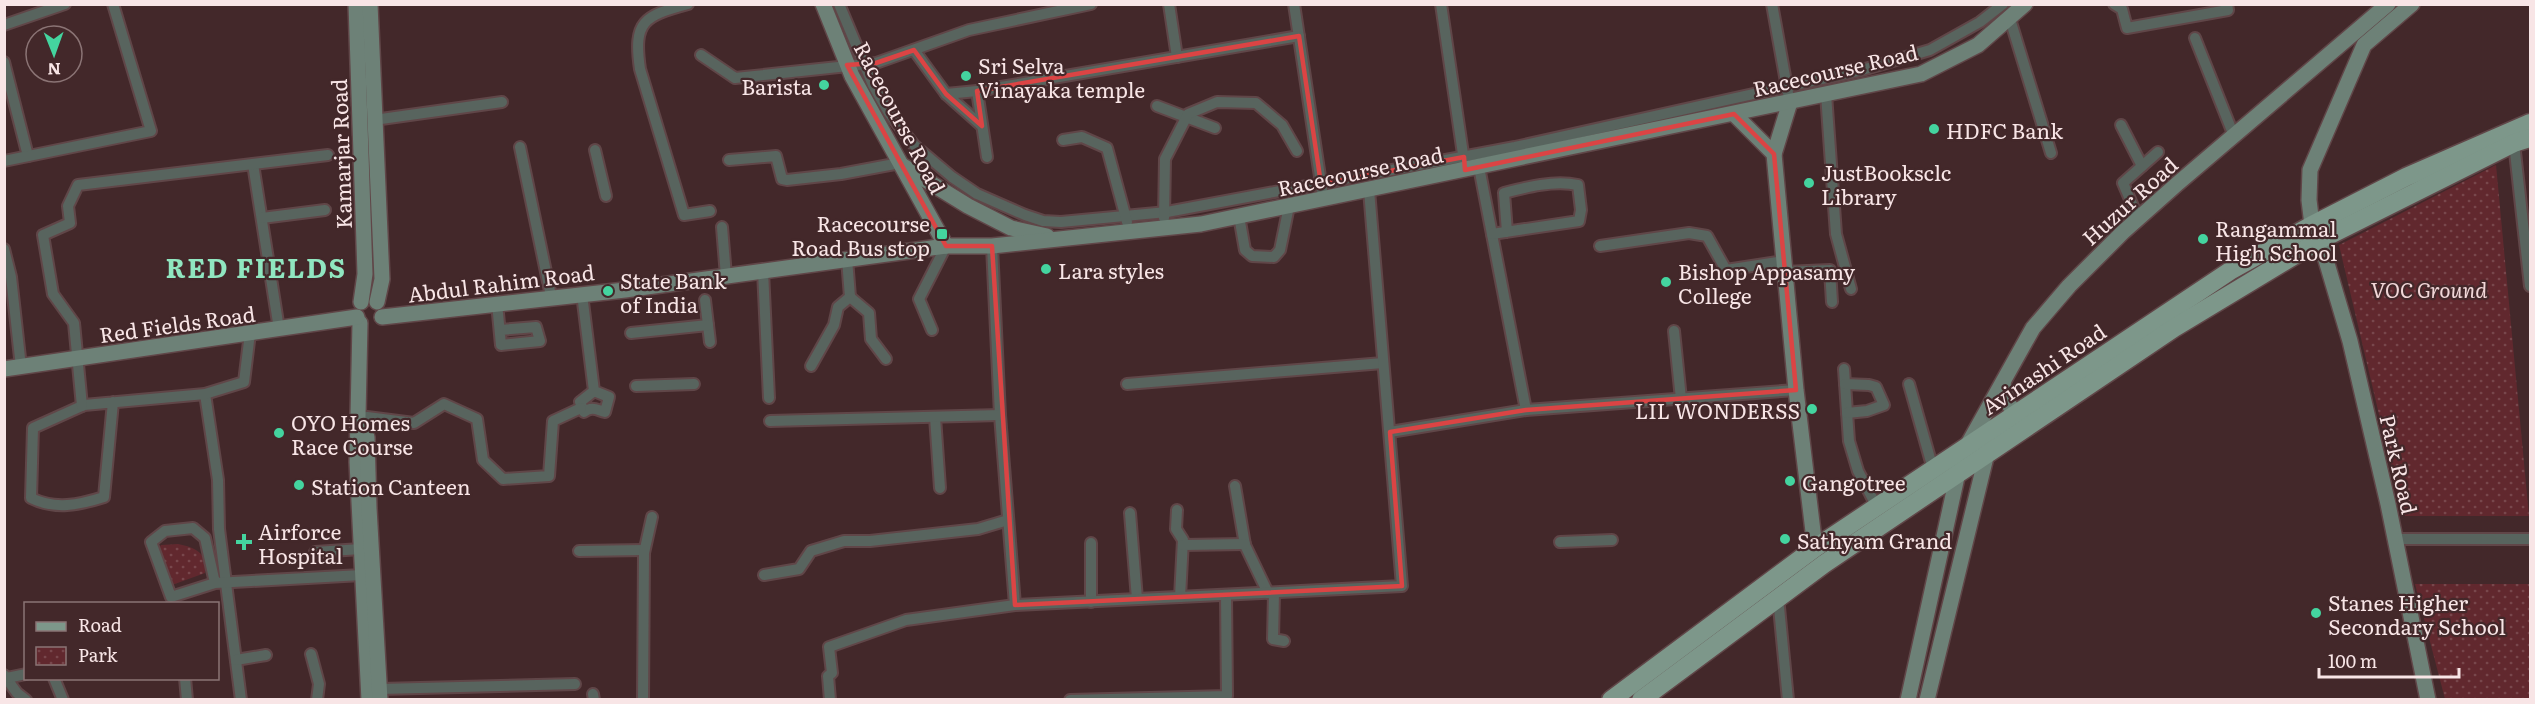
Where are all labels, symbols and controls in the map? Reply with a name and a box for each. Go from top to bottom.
north arrow [24,24,84,84]
street label: Racecourse Road [848,35,954,199]
street label: Racecourse Road [1749,35,1921,103]
place label: Sri Selva Vinayaka temple [978,49,1145,104]
text: N [47,58,61,82]
marker: Sri Selva Vinayaka temple [959,69,973,83]
place label: Barista [741,70,813,101]
street label: Kamarjar Road [322,78,358,230]
marker: Barista [817,78,831,92]
place label: HDFC Bank [1946,114,2063,145]
marker: HDFC Bank [1927,122,1941,136]
street label: Racecourse Road [1274,137,1446,203]
street label: Huzur Road [2074,149,2184,251]
place label: JustBooksclc Library [1821,156,1951,211]
marker: JustBooksclc Library [1802,176,1816,190]
place label: Racecourse Road Bus stop [791,207,930,262]
place label: Rangammal High School [2215,212,2337,267]
marker: Racecourse Road Bus stop [935,227,949,241]
marker: Rangammal High School [2196,232,2210,246]
district label: RED FIELDS [166,246,346,286]
place label: Lara styles [1058,254,1164,285]
street label: Abdul Rahim Road [406,255,596,309]
place label: Bishop Appasamy College [1678,255,1856,310]
marker: Lara styles [1039,262,1053,276]
place label: State Bank of India [620,264,727,319]
park label: VOC Ground [2371,273,2487,304]
marker: Bishop Appasamy College [1659,275,1673,289]
marker: State Bank of India [601,284,615,298]
street label: Red Fields Road [97,297,257,349]
street label: Avinashi Road [1975,315,2111,421]
place label: LIL WONDERSS [1635,394,1800,425]
marker: LIL WONDERSS [1805,402,1819,416]
place label: OYO Homes Race Course [291,406,413,461]
street label: Park Road [2374,411,2427,517]
marker: OYO Homes Race Course [272,426,286,440]
place label: Gangotree [1802,466,1906,497]
place label: Station Canteen [311,470,471,501]
marker: Gangotree [1783,474,1797,488]
marker: Station Canteen [292,478,306,492]
place label: Airforce Hospital [258,515,343,570]
place label: Sathyam Grand [1797,524,1952,555]
marker: Sathyam Grand [1778,532,1792,546]
marker: Airforce Hospital [235,533,253,551]
place label: Stanes Higher Secondary School [2328,586,2506,641]
legend [24,602,219,680]
marker: Stanes Higher Secondary School [2309,606,2323,620]
text: Road [78,611,122,638]
text: Park [78,641,119,668]
scale bar [2319,641,2458,679]
text: 100 m [2328,647,2377,674]

